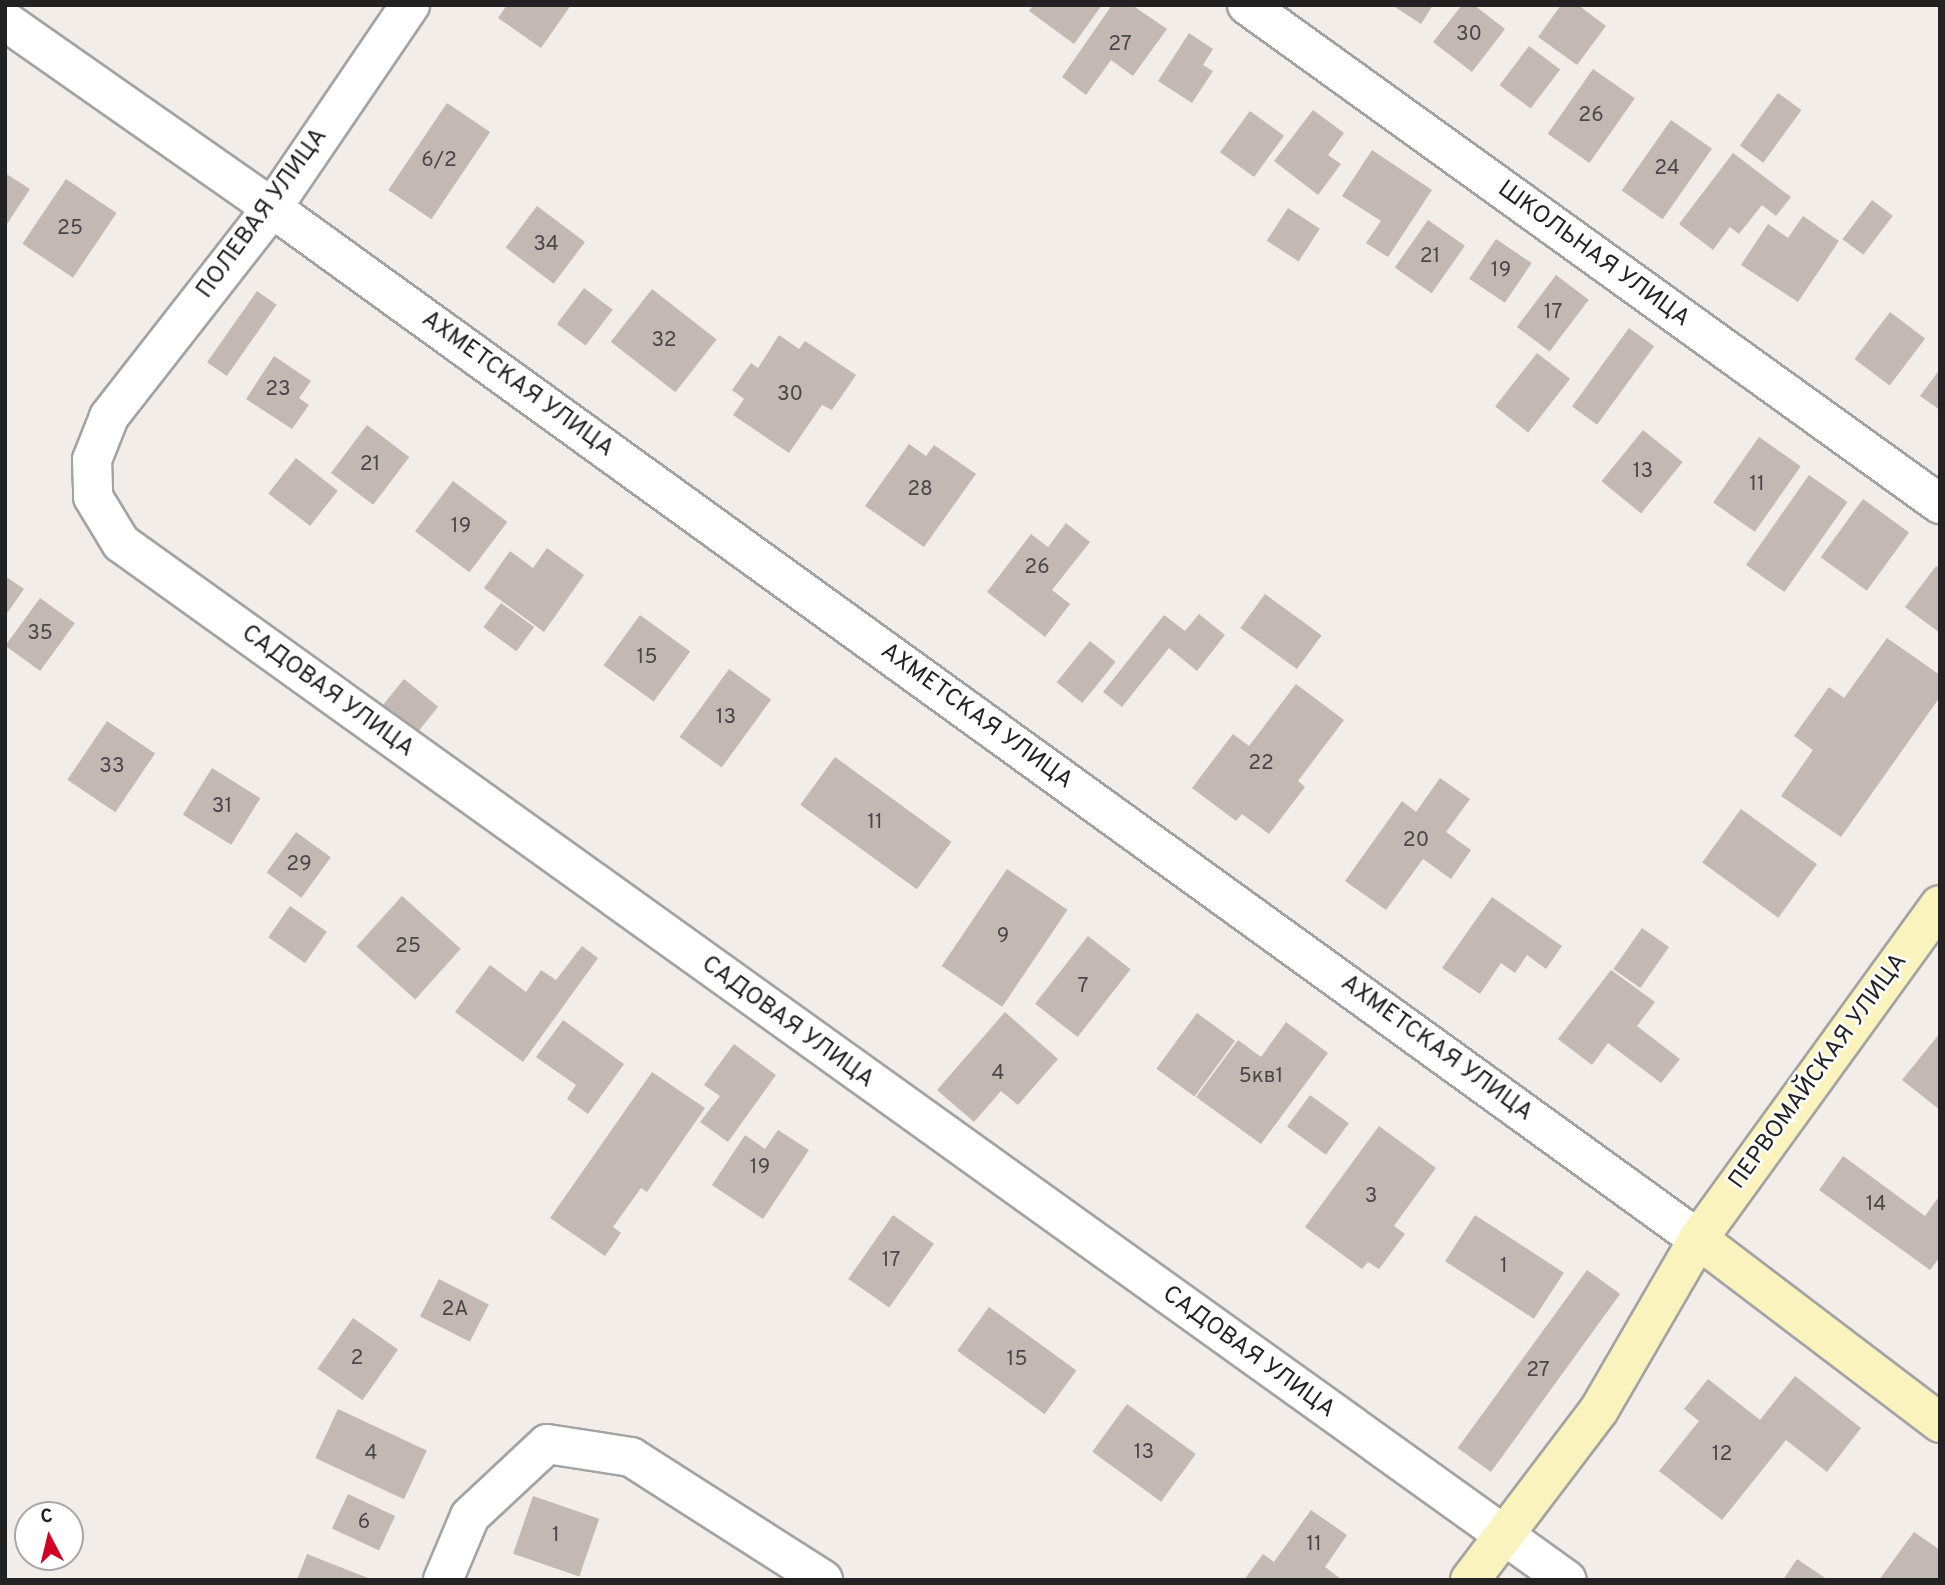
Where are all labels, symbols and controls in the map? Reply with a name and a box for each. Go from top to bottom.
house number: 30 [1456,22,1482,48]
house number: 27 [1108,32,1132,58]
house number: 26 [1578,103,1604,129]
street label: ПОЛЕВАЯ УЛИЦА [192,123,334,305]
house number: 6/2 [421,148,457,174]
house number: 24 [1654,156,1680,182]
street label: ШКОЛЬНАЯ УЛИЦА [1491,176,1695,334]
house number: 25 [57,216,83,242]
house number: 34 [533,232,559,258]
house number: 21 [1420,244,1440,270]
house number: 19 [1491,258,1511,284]
house number: 17 [1544,300,1562,326]
street label: АХМЕТСКАЯ УЛИЦА [415,306,619,464]
house number: 32 [651,328,677,354]
house number: 23 [265,377,291,403]
house number: 30 [777,382,803,408]
house number: 21 [360,452,380,478]
house number: 13 [1633,459,1653,485]
house number: 11 [1749,472,1765,498]
house number: 28 [907,477,933,503]
house number: 19 [451,514,471,540]
house number: 26 [1024,555,1050,581]
street label: САДОВАЯ УЛИЦА [235,620,419,764]
house number: 35 [27,621,53,647]
street label: АХМЕТСКАЯ УЛИЦА [874,638,1078,796]
house number: 15 [637,645,657,671]
house number: 13 [716,705,736,731]
house number: 22 [1248,751,1274,777]
house number: 33 [99,754,125,780]
house number: 31 [212,794,232,820]
house number: 11 [867,810,883,836]
house number: 20 [1403,828,1429,854]
house number: 29 [286,852,312,878]
house number: 9 [997,924,1009,950]
house number: 25 [395,934,421,960]
street label: ПЕРВОМАЙСКАЯ УЛИЦА [1724,949,1914,1195]
street label: САДОВАЯ УЛИЦА [695,951,879,1095]
street label: АХМЕТСКАЯ УЛИЦА [1334,970,1538,1128]
house number: 7 [1078,974,1088,1000]
house number: 4 [991,1061,1005,1087]
house number: 5кв1 [1239,1064,1283,1090]
house number: 19 [750,1155,770,1181]
house number: 3 [1365,1184,1377,1210]
house number: 14 [1866,1192,1886,1218]
house number: 17 [882,1248,900,1274]
house number: 1 [1500,1254,1508,1280]
street label: САДОВАЯ УЛИЦА [1156,1281,1340,1425]
house number: 2A [441,1297,469,1323]
house number: 2 [351,1346,363,1372]
house number: 15 [1007,1347,1027,1373]
house number: 27 [1526,1358,1550,1384]
house number: 13 [1134,1440,1154,1466]
house number: 4 [364,1441,378,1467]
house number: 12 [1712,1442,1732,1468]
north arrow [14,1501,84,1571]
text: С [39,1504,54,1530]
house number: 6 [358,1510,370,1536]
house number: 1 [552,1523,560,1549]
house number: 11 [1306,1532,1322,1558]

